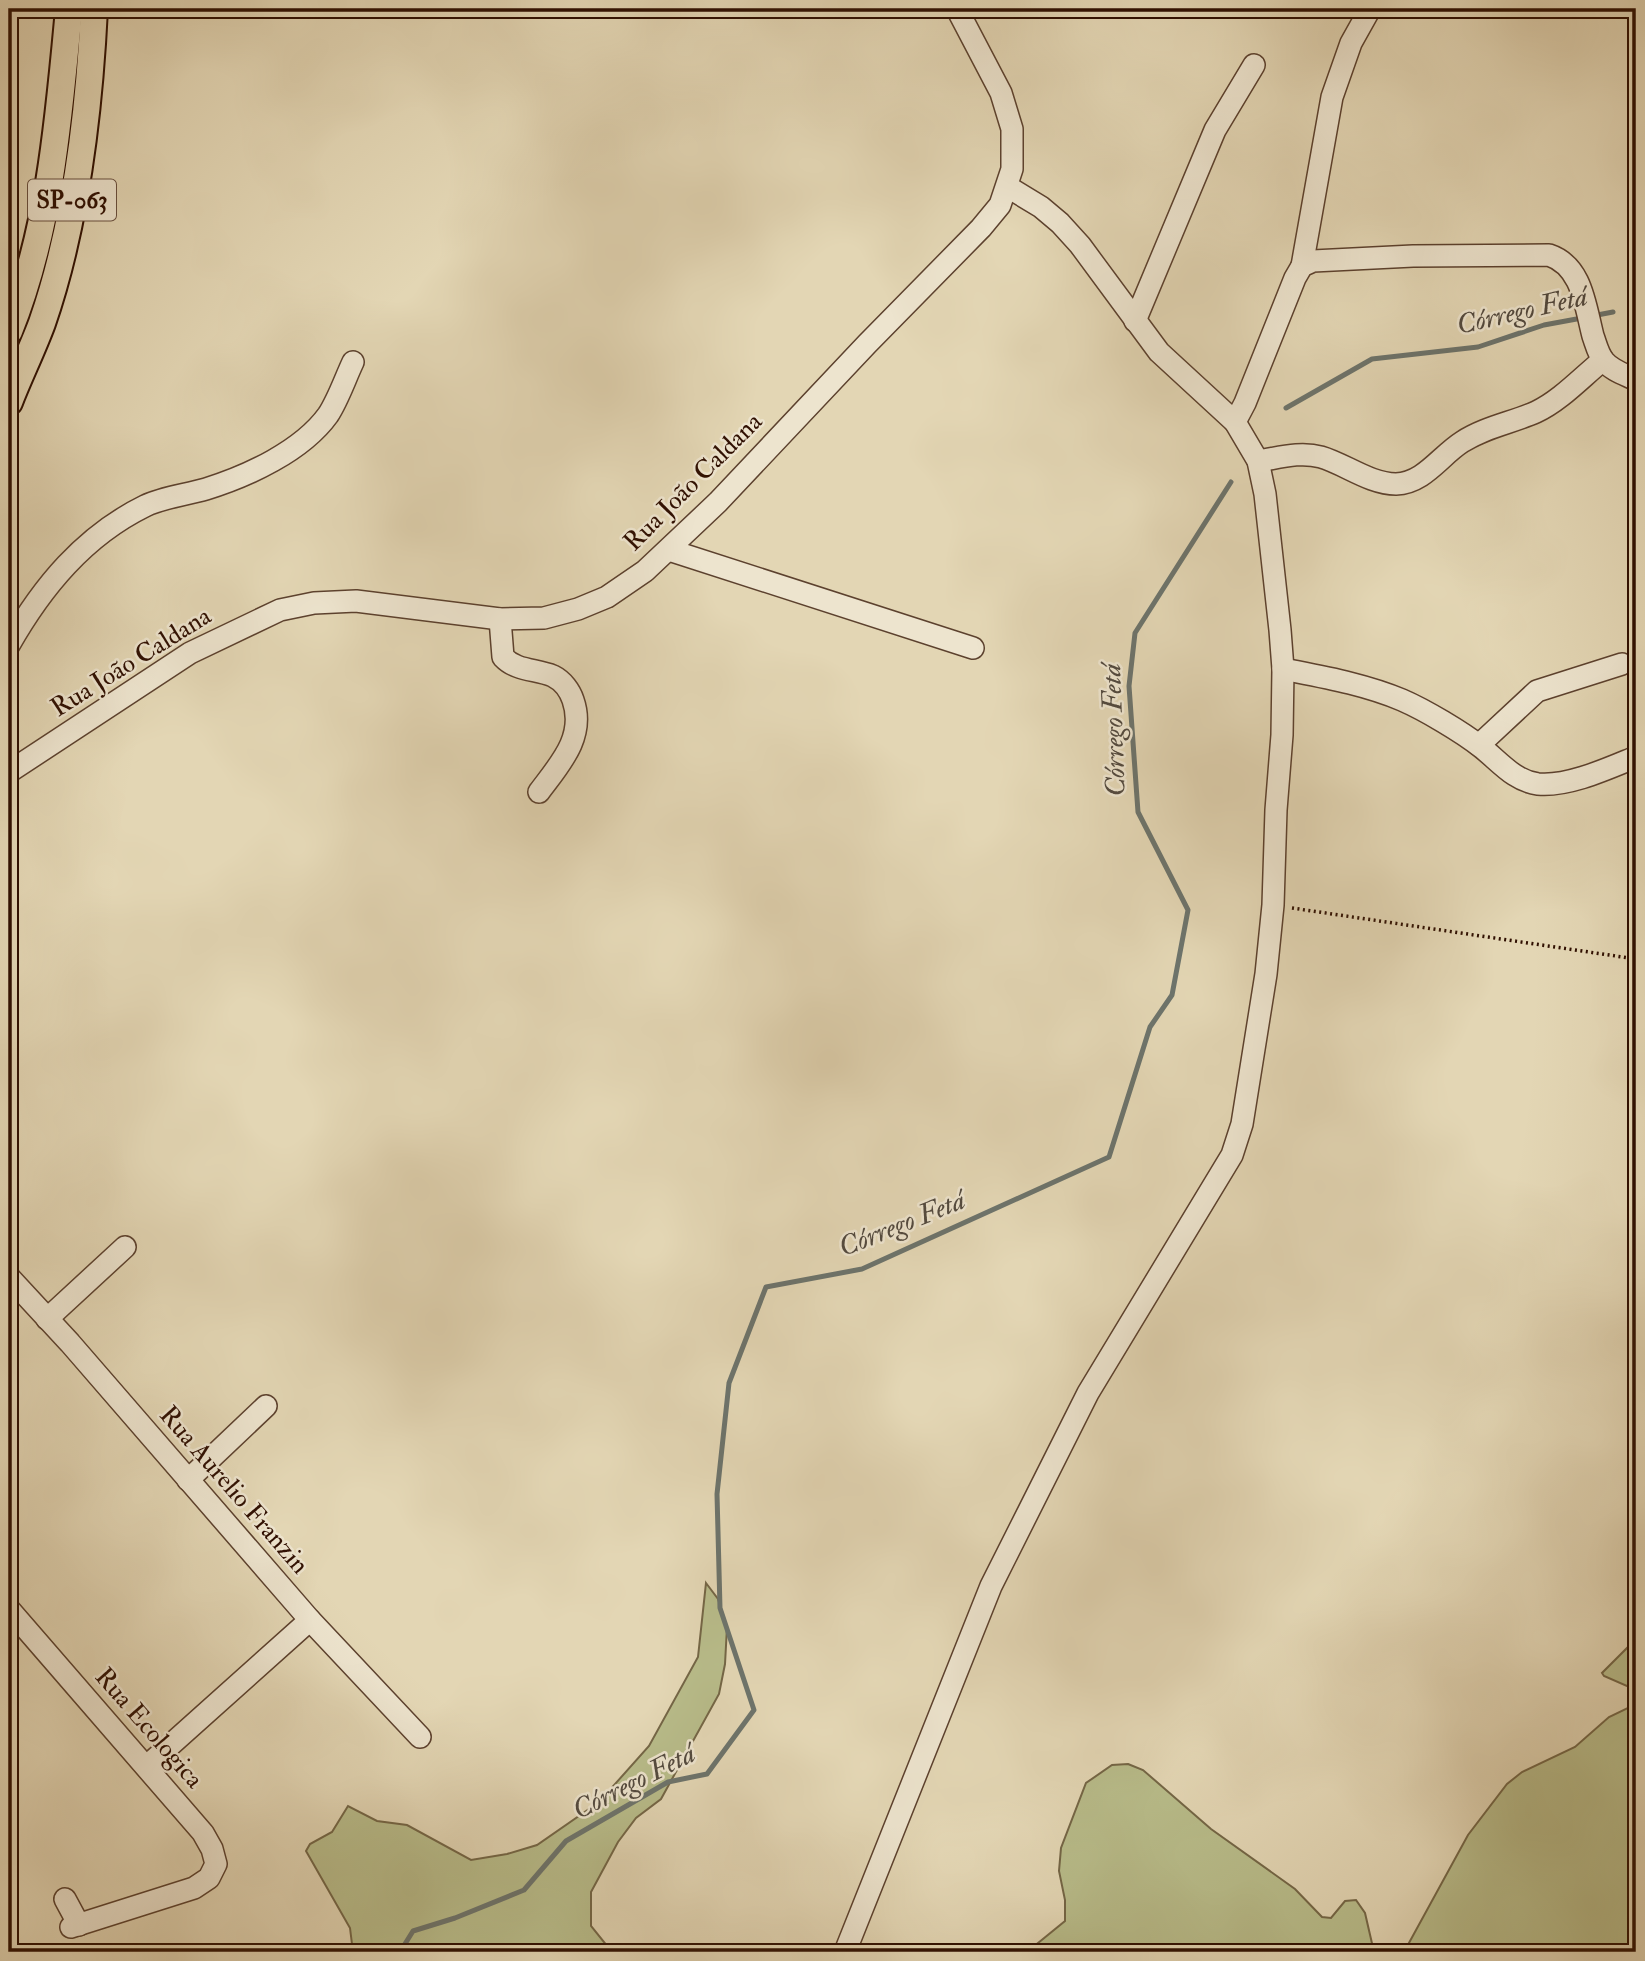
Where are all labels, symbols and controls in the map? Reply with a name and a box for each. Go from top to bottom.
road number: SP-063 [28,180,116,220]
water label: Córrego Fetá [1453,278,1594,343]
street label: Rua João Caldana [617,406,769,558]
street label: Rua João Caldana [45,600,217,724]
water label: Córrego Fetá [1094,660,1134,797]
water label: Córrego Fetá [834,1182,973,1265]
street label: Rua Aurelio Franzin [152,1399,316,1581]
street label: Rua Ecologica [88,1661,210,1795]
water label: Córrego Fetá [567,1735,704,1828]

